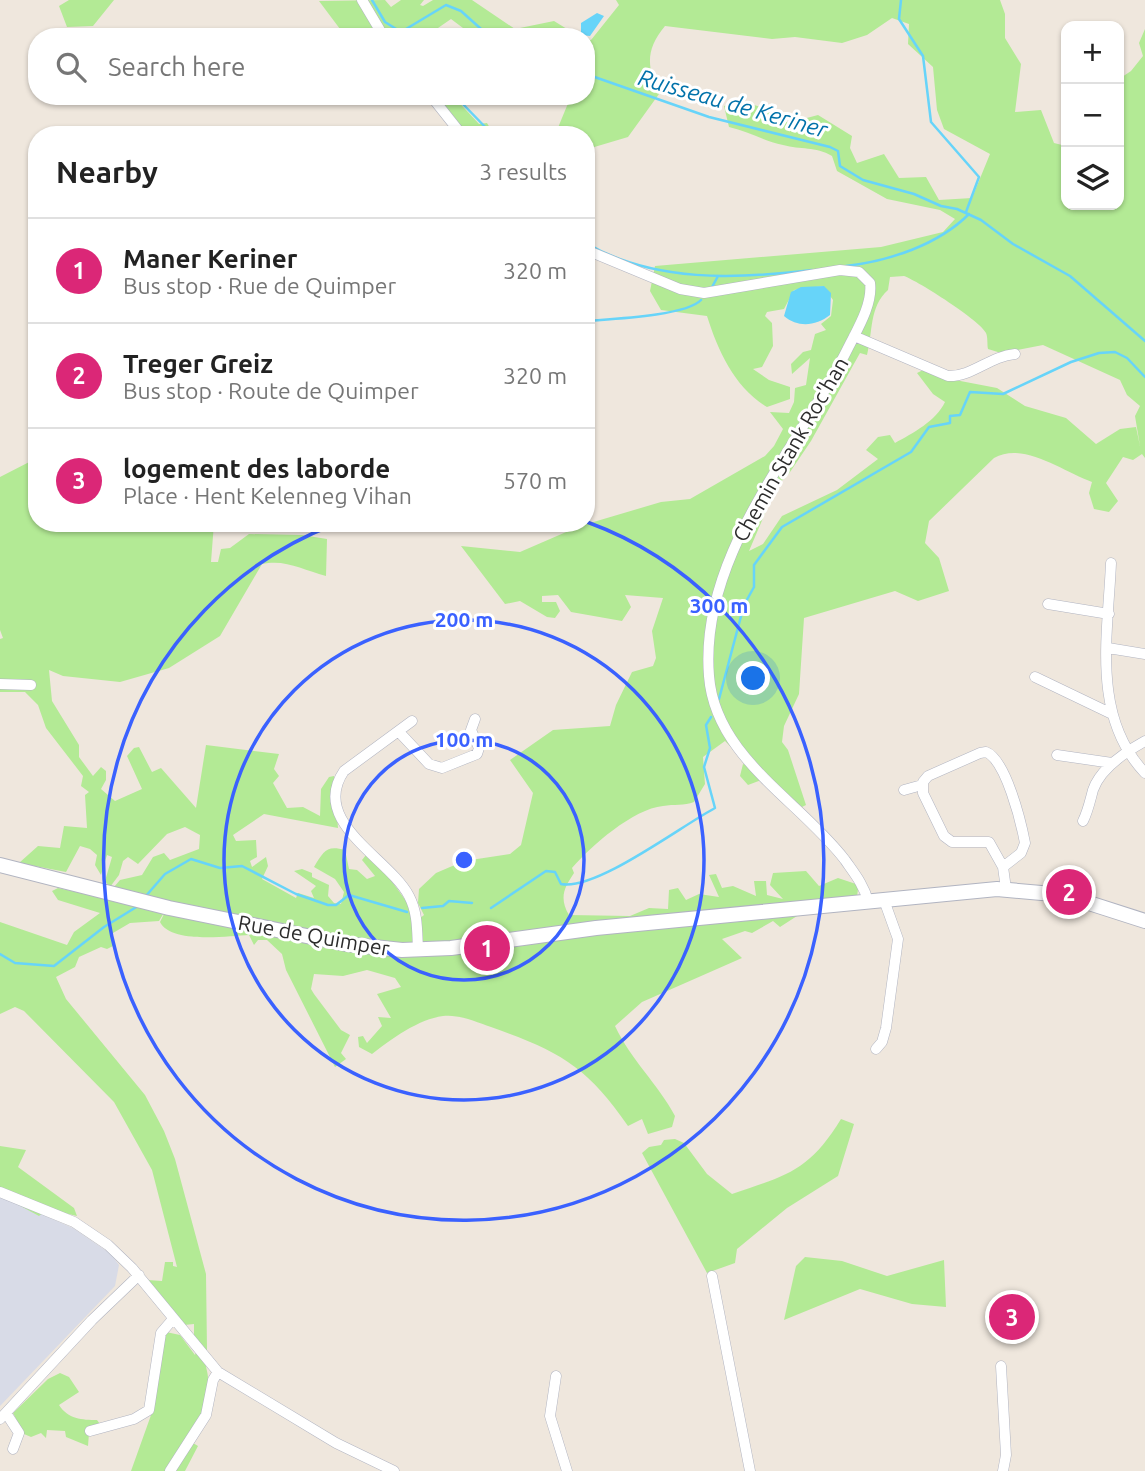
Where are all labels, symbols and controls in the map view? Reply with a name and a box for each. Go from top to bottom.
map controls [1061,21,1124,210]
button: + [1061,21,1124,84]
search box [28,28,595,105]
icon: search [52,48,90,86]
text: Search here [108,52,245,81]
water label: Ruisseau de Keriner [636,64,832,142]
button: − [1061,84,1124,147]
button: layers [1061,147,1124,210]
text: Nearby [56,155,158,189]
text: 3 results [479,159,567,184]
text: Maner Keriner [123,244,297,273]
text: 1 [73,258,85,283]
text: 320 m [503,258,567,283]
text: Bus stop · Rue de Quimper [123,273,396,298]
text: Treger Greiz [123,349,273,378]
street label: Chemin Stank Roc'han [727,353,853,545]
text: 2 [73,363,85,388]
text: 320 m [503,363,567,388]
text: Bus stop · Route de Quimper [123,378,419,403]
text: logement des laborde [123,454,390,483]
text: 3 [73,468,85,493]
text: 570 m [503,468,567,493]
text: Place · Hent Kelenneg Vihan [123,483,412,508]
text: 300 m [690,593,748,617]
text: 200 m [435,607,493,631]
your location [736,661,770,695]
text: 100 m [435,727,493,751]
centre of rings [452,848,476,872]
pin: 2 [1046,866,1092,918]
street label: Rue de Quimper [236,910,392,960]
pin: 1 [464,922,510,974]
pin: 3 [989,1291,1035,1343]

